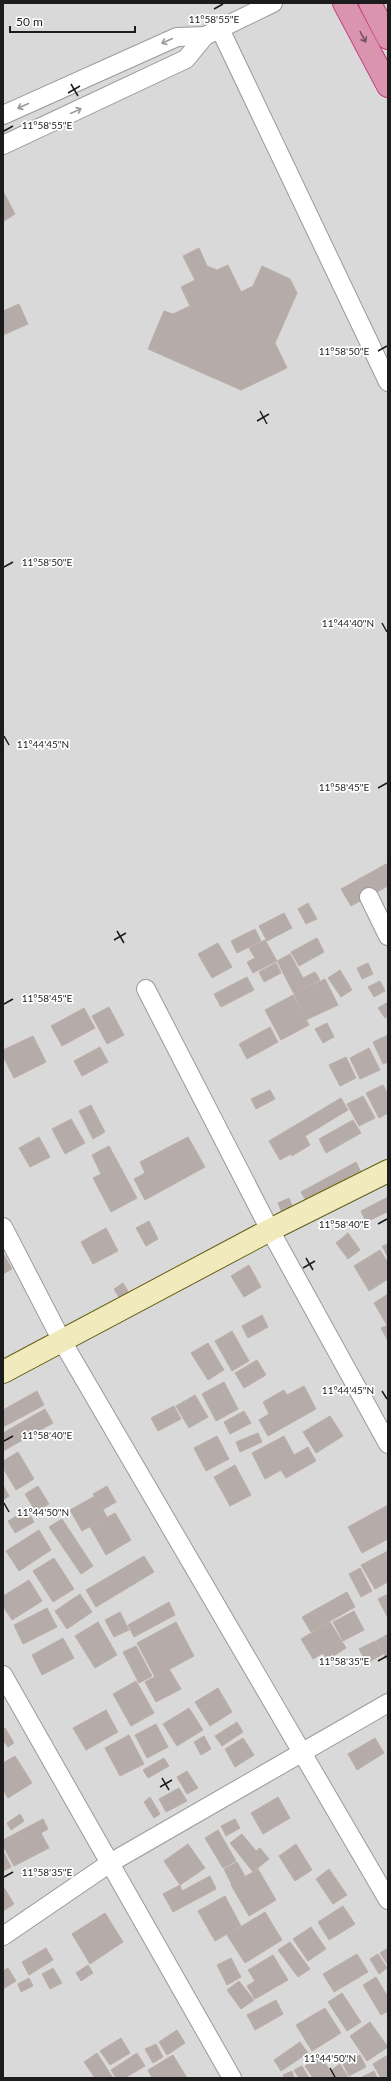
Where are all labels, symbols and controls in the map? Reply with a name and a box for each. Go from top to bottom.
scale bar [10,8,135,34]
text: 11°58'55"E [189,13,239,25]
text: 50 m [16,14,43,29]
one-way arrow [359,31,367,43]
one-way arrow [161,38,173,45]
one-way arrow [18,103,30,110]
one-way arrow [70,107,82,114]
text: 11°58'55"E [22,119,72,131]
text: 11°58'50"E [319,345,369,357]
text: 11°58'50"E [22,556,72,568]
text: 11°44'40"N [322,617,374,629]
text: 11°44'45"N [17,738,69,750]
text: 11°58'45"E [319,781,369,793]
text: 11°58'45"E [22,992,72,1004]
text: 11°58'40"E [319,1218,369,1230]
text: 11°44'45"N [322,1384,374,1396]
text: 11°58'40"E [22,1429,72,1441]
text: 11°44'50"N [17,1506,69,1518]
text: 11°58'35"E [319,1655,369,1667]
text: 11°58'35"E [22,1866,72,1878]
text: 11°44'50"N [304,2052,356,2064]

